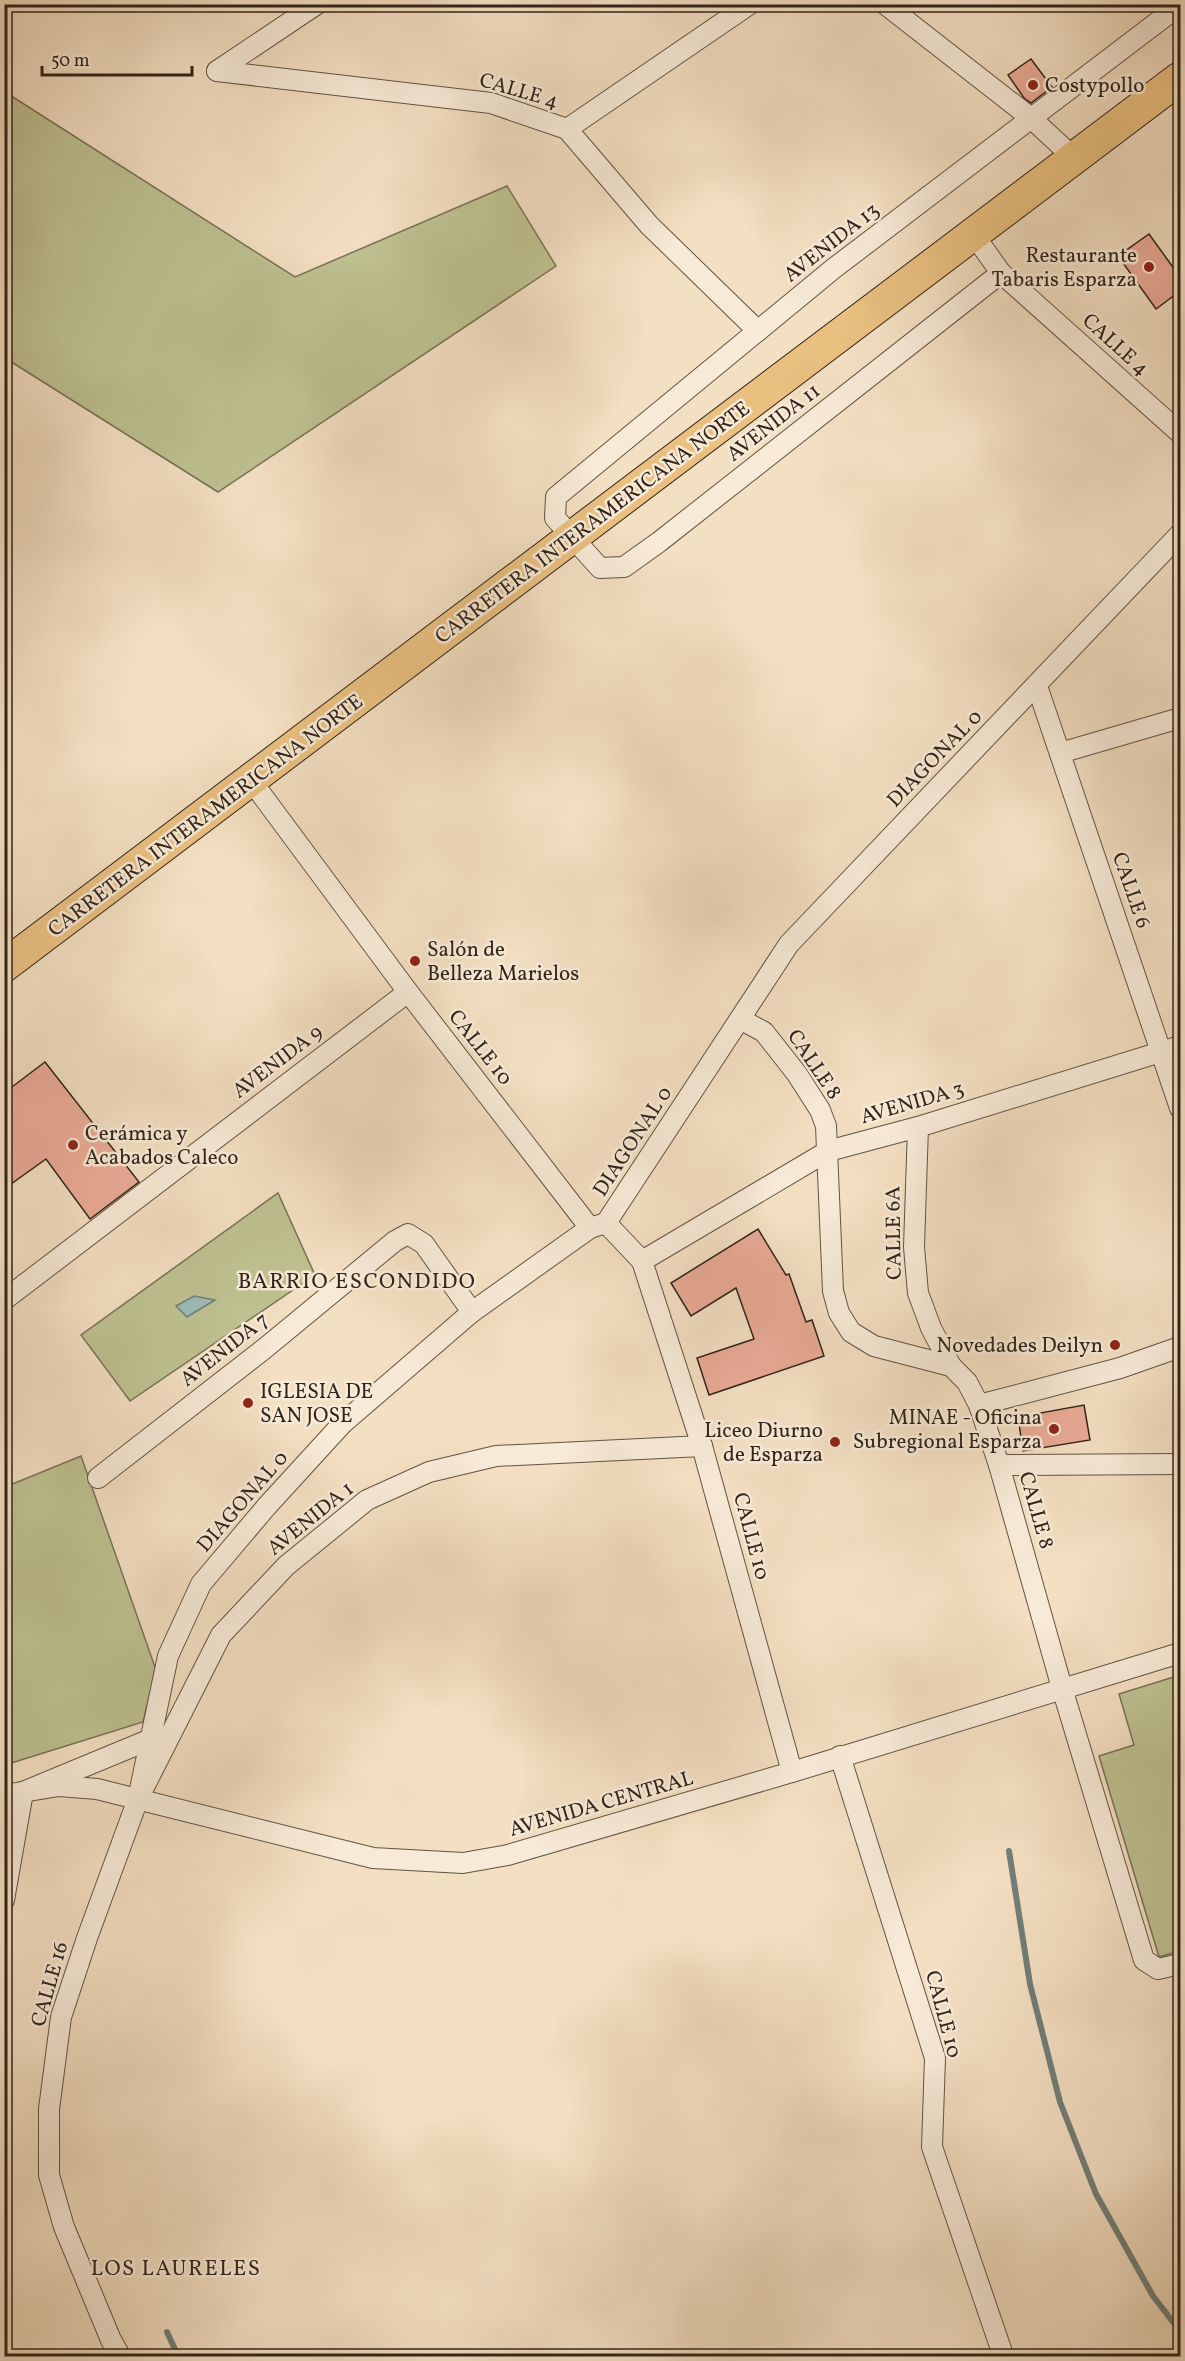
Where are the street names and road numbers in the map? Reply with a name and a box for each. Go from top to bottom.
street label: CALLE 4 [476,66,561,117]
street label: AVENIDA 13 [778,197,886,290]
street label: CALLE 4 [1075,307,1155,383]
street label: AVENIDA 11 [721,377,827,469]
street label: CARRETERA INTERAMERICANA NORTE [429,395,756,651]
street label: CARRETERA INTERAMERICANA NORTE [42,688,369,944]
street label: DIAGONAL 0 [881,704,989,815]
street label: CALLE 6 [1104,848,1157,933]
street label: CALLE 10 [441,1004,519,1092]
street label: AVENIDA 9 [227,1019,329,1106]
street label: CALLE 8 [780,1024,848,1106]
street label: AVENIDA 3 [857,1075,968,1132]
street label: DIAGONAL 0 [587,1081,680,1203]
street label: CALLE 6A [879,1186,910,1280]
street label: AVENIDA 7 [174,1306,276,1394]
street label: DIAGONAL 0 [191,1445,296,1559]
street label: CALLE 8 [1011,1468,1060,1552]
street label: AVENIDA 1 [262,1475,360,1563]
street label: CALLE 10 [725,1490,776,1583]
street label: AVENIDA CENTRAL [506,1764,697,1845]
street label: CALLE 16 [24,1939,76,2030]
street label: CALLE 10 [917,1968,968,2061]

